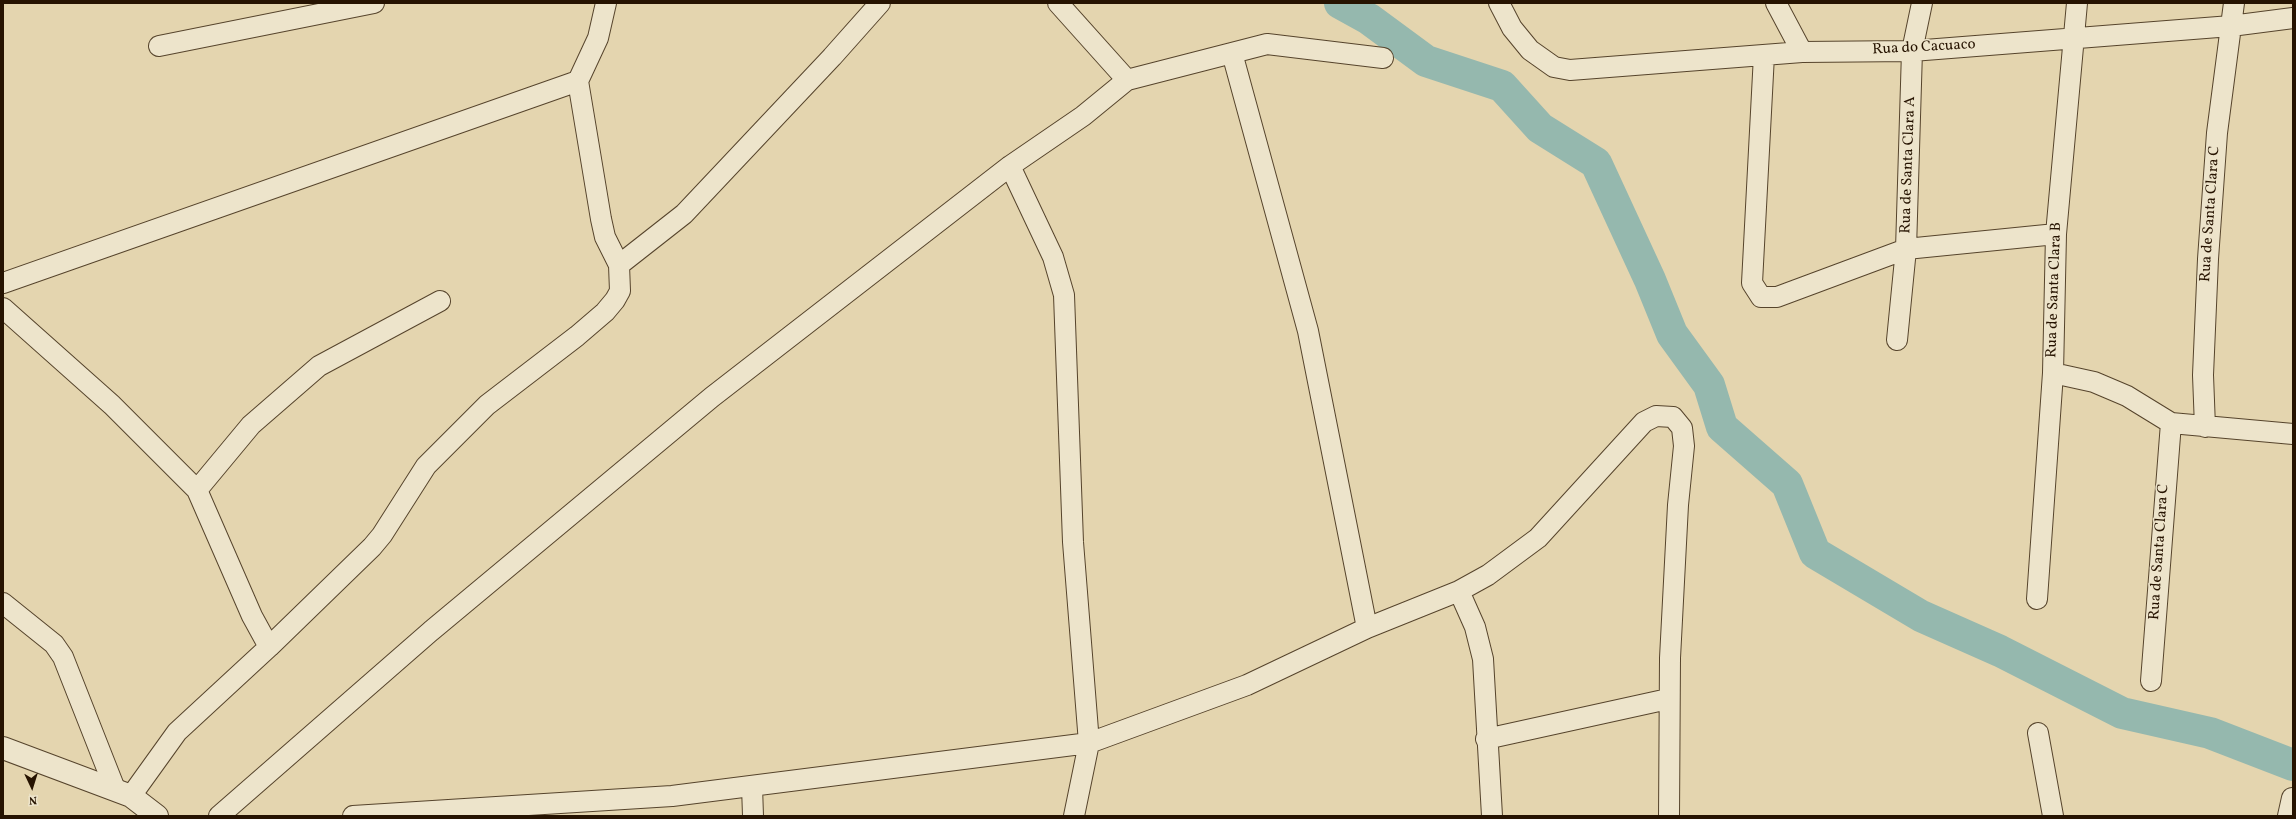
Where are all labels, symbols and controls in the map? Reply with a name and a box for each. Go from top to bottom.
street label: Rua do Cacuaco [1872,36,1976,60]
street label: Rua de Santa Clara A [1898,96,1920,234]
street label: Rua de Santa Clara C [2197,145,2225,283]
street label: Rua de Santa Clara B [2044,222,2066,358]
street label: Rua de Santa Clara C [2146,483,2174,621]
north arrow [12,767,52,807]
text: N [28,792,37,807]

